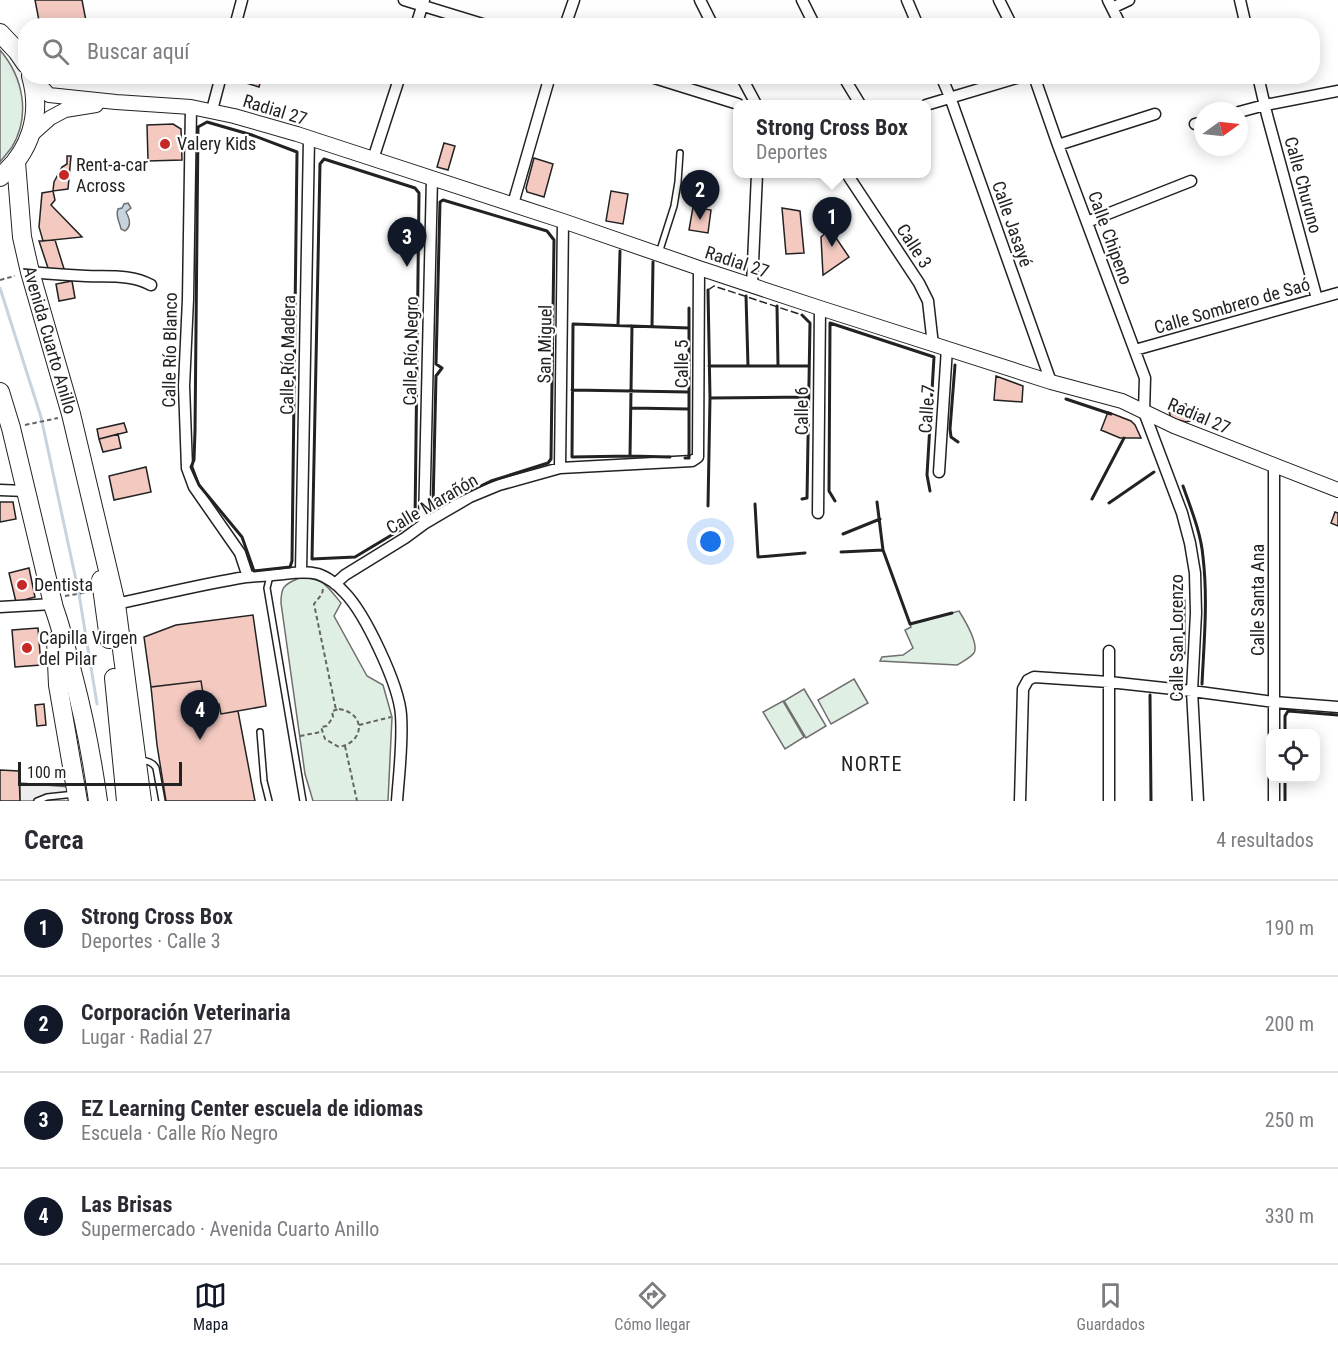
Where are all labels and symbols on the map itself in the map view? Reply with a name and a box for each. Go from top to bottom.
street label: Radial 27 [241,90,310,129]
north arrow [1194,102,1248,156]
place label: Valery Kids [177,133,256,154]
street label: Calle Churuno [1281,134,1326,235]
marker: Valery Kids [158,137,172,151]
place label: Rent-a-car Across [76,154,149,196]
marker: Rent-a-car Across [57,168,71,182]
pin: 2 [680,170,720,220]
street label: Calle Jasayé [988,178,1037,270]
street label: Calle Chipeno [1084,188,1137,287]
pin: 1 [812,198,852,247]
pin: 3 [388,218,426,267]
street label: Calle 3 [892,220,936,272]
street label: Radial 27 [703,241,772,282]
street label: Avenida Cuarto Anillo [19,264,81,416]
street label: Calle Sombrero de Saó [1151,273,1312,338]
street label: Calle Río Blanco [158,292,181,408]
street label: Calle Río Madera [276,295,299,415]
street label: Calle Río Negro [399,296,422,406]
street label: San Miguel [533,304,556,384]
street label: Calle 5 [671,340,692,388]
street label: Calle 7 [914,384,939,434]
street label: Calle 6 [791,387,812,435]
street label: Radial 27 [1165,393,1234,438]
street label: Calle Marañón [382,469,481,538]
your location [696,527,725,556]
street label: Calle Santa Ana [1247,544,1268,656]
place label: Dentista [34,574,93,595]
street label: Calle San Lorenzo [1166,574,1187,702]
marker: Dentista [15,578,29,592]
place label: Capilla Virgen del Pilar [39,627,137,669]
marker: Capilla Virgen del Pilar [20,641,34,655]
pin: 4 [180,690,220,740]
district label: NORTE [841,752,903,776]
scale bar [18,759,182,786]

